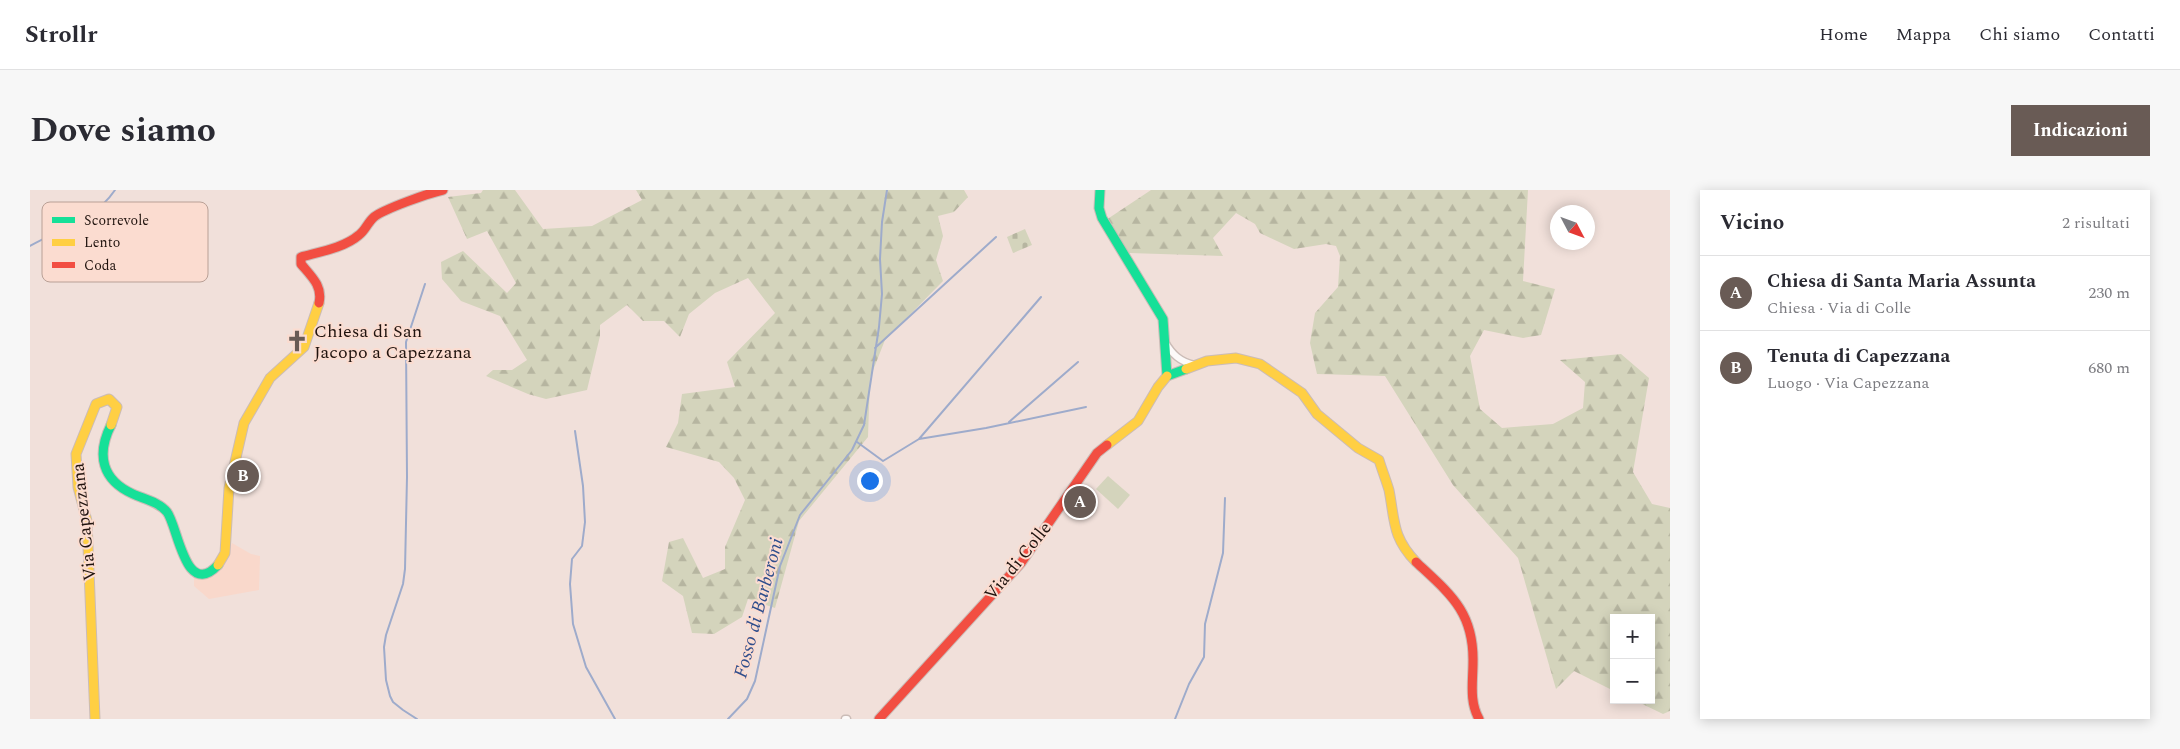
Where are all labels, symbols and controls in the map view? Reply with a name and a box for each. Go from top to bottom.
text: Strollr [25,17,97,53]
text: Home [1819,21,1868,48]
text: Mappa [1896,21,1951,48]
text: Chi siamo [1979,21,2060,48]
text: Contatti [2088,21,2155,48]
text: Dove siamo [30,104,216,157]
button: Indicazioni [2011,105,2150,156]
legend [42,202,208,282]
north arrow [1550,205,1595,250]
text: Vicino [1720,207,1784,239]
text: Scorrevole [84,210,149,231]
text: 2 risultati [2062,211,2130,235]
text: Lento [84,232,120,253]
text: Coda [84,255,117,276]
text: Chiesa di Santa Maria Assunta [1767,267,2036,296]
text: A [1730,281,1742,305]
text: 230 m [2088,281,2130,305]
text: Chiesa · Via di Colle [1767,296,1911,320]
place label: Chiesa di San Jacopo a Capezzana [314,318,472,366]
church icon: Chiesa di San Jacopo a Capezzana [284,328,310,354]
text: Tenuta di Capezzana [1767,342,1950,371]
text: B [1730,356,1742,380]
text: 680 m [2088,356,2130,380]
text: Luogo · Via Capezzana [1767,371,1929,395]
pin: B [227,457,259,495]
street label: Via Capezzana [64,461,104,582]
your location [857,468,883,494]
pin: A [1064,483,1096,521]
street label: Via di Colle [978,516,1058,606]
water label: Fosso di Barberoni [726,535,792,681]
map controls [1610,614,1655,704]
button: + [1610,614,1655,659]
button: − [1610,659,1655,704]

